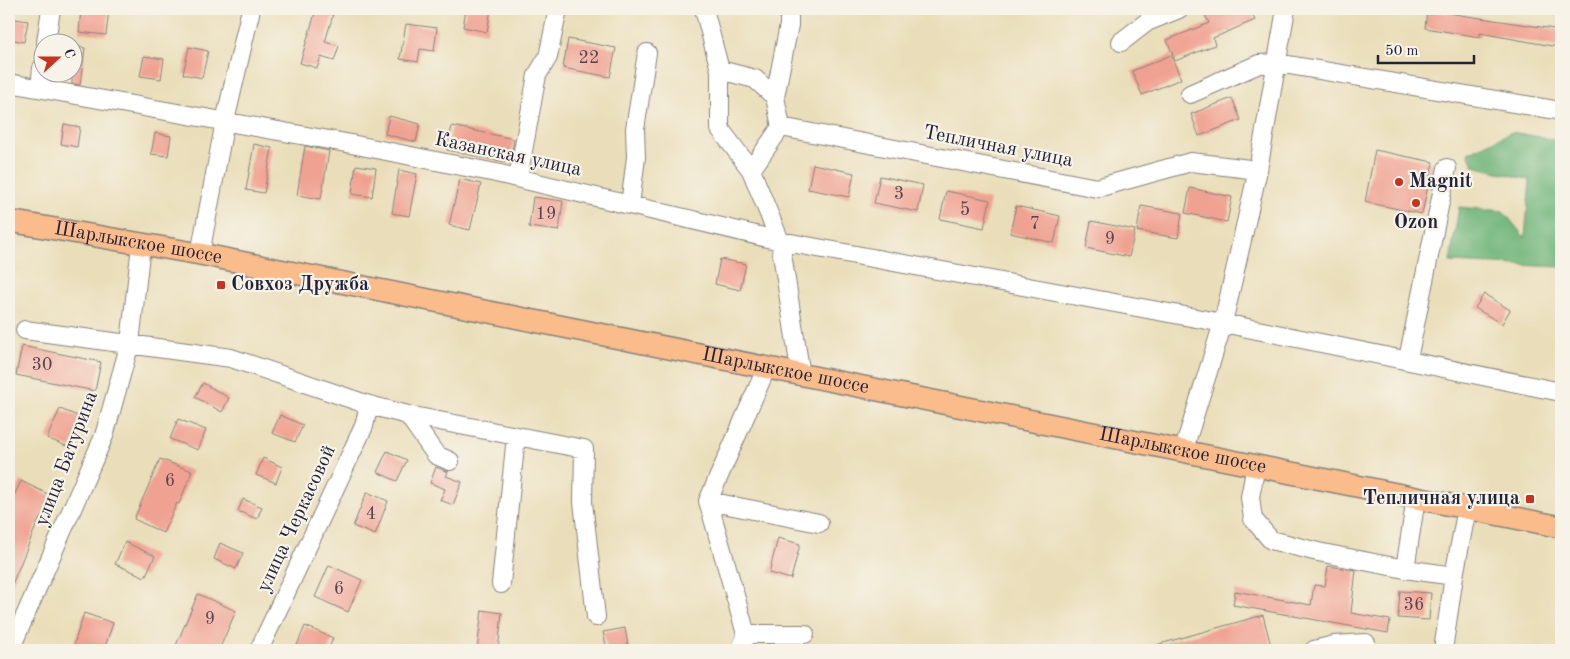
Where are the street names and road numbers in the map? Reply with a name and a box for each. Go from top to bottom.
street label: Тепличная улица [922,123,1075,171]
street label: Казанская улица [433,130,583,180]
street label: Шарлыкское шоссе [53,219,224,268]
street label: Шарлыкское шоссе [700,345,871,398]
street label: улица Батурина [32,389,102,529]
street label: Шарлыкское шоссе [1097,425,1268,478]
street label: улица Черкасовой [254,442,340,596]

